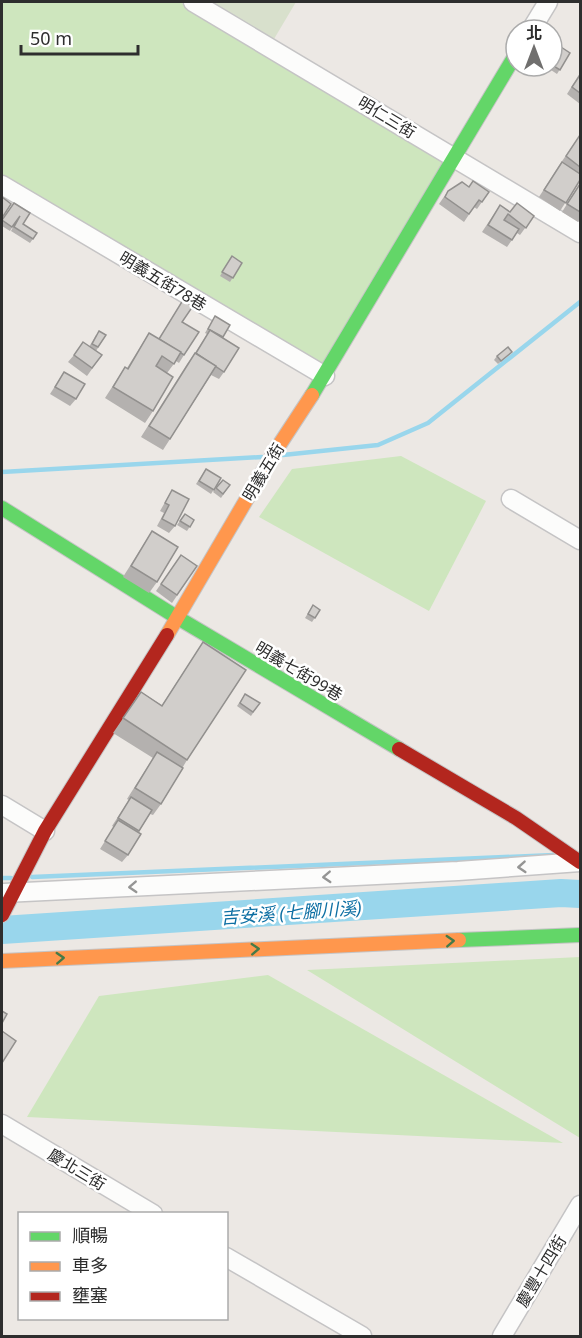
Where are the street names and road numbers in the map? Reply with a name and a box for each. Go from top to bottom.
street label: 明仁三街 [354,91,420,143]
street label: 明義五街78巷 [115,246,211,316]
street label: 明義五街 [237,439,289,505]
street label: 明義七街99巷 [251,636,347,706]
street label: 慶北三街 [44,1143,110,1195]
street label: 慶豐十四街 [511,1231,571,1311]

